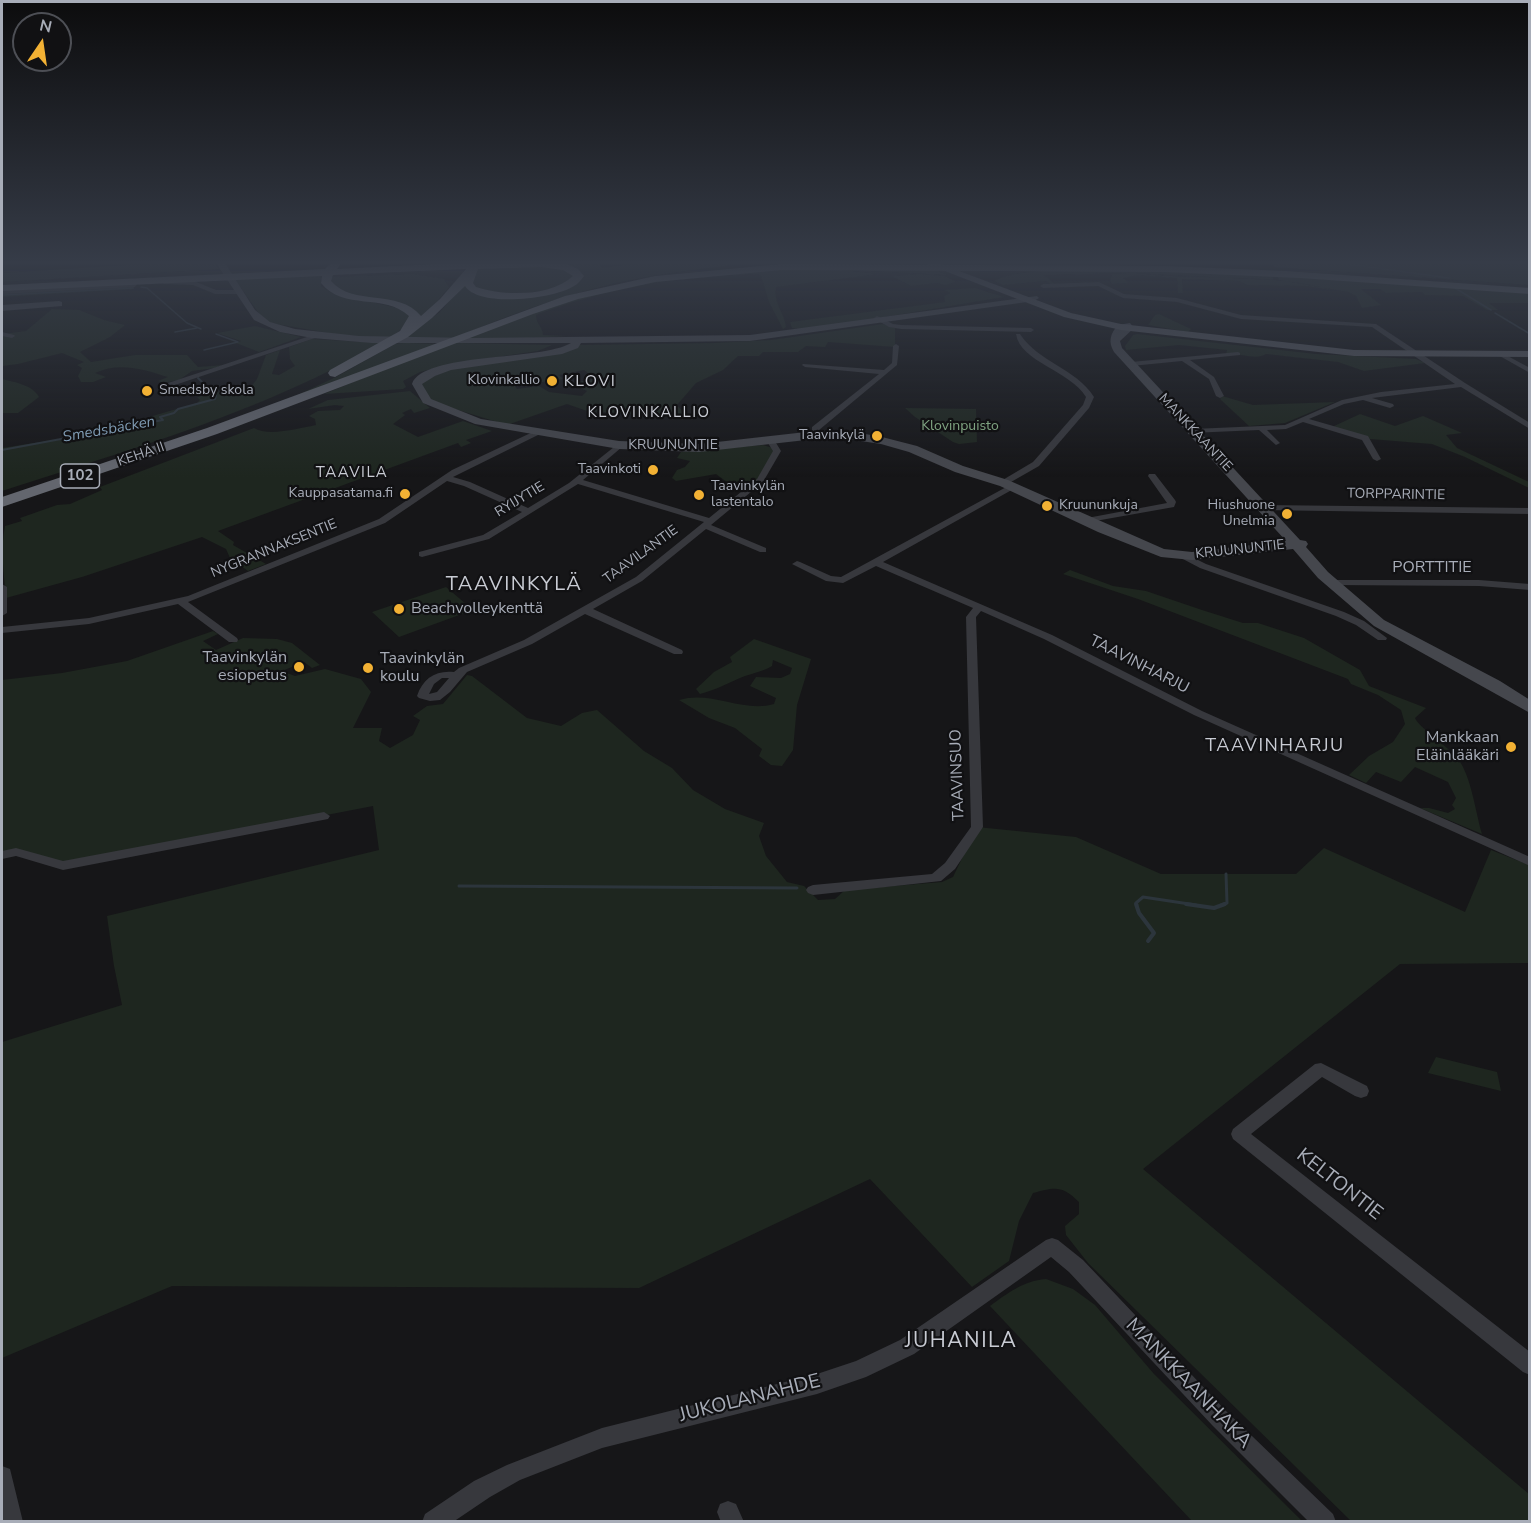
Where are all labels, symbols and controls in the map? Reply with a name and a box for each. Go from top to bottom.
north arrow [12,12,72,72]
text: N [37,14,54,38]
district label: KLOVI [564,372,616,392]
place label: Klovinkallio [467,373,540,389]
marker: Klovinkallio [545,374,559,388]
place label: Smedsby skola [159,383,254,399]
marker: Smedsby skola [140,384,154,398]
street label: MANKKAANTIE [1155,390,1235,476]
district label: KLOVINKALLIO [587,404,711,422]
water label: Smedsbäcken [61,413,157,447]
park label: Klovinpuisto [921,419,999,435]
place label: Taavinkylä [799,428,865,444]
marker: Taavinkylä [870,429,884,443]
street label: KRUUNUNTIE [628,438,718,454]
street label: KEHÄ II [115,439,167,471]
place label: Taavinkoti [578,462,641,478]
marker: Taavinkoti [646,463,660,477]
road number: 102 [60,464,100,488]
district label: TAAVILA [316,464,388,482]
street label: RYIJYTIE [492,479,548,521]
place label: Taavinkylän lastentalo [711,479,785,512]
place label: Kauppasatama.fi [289,486,393,502]
street label: TORPPARINTIE [1347,486,1445,504]
marker: Kauppasatama.fi [398,487,412,501]
marker: Taavinkylän lastentalo [692,488,706,502]
place label: Kruununkuja [1059,498,1138,514]
place label: Hiushuone Unelmia [1208,498,1275,530]
marker: Kruununkuja [1040,499,1054,513]
marker: Hiushuone Unelmia [1280,507,1294,521]
street label: NYGRANNAKSENTIE [209,516,339,582]
street label: TAAVILANTIE [600,522,682,588]
street label: KRUUNUNTIE [1195,537,1285,563]
street label: PORTTITIE [1392,558,1472,578]
district label: TAAVINKYLÄ [446,573,582,597]
place label: Beachvolleykenttä [411,599,543,619]
marker: Beachvolleykenttä [392,602,406,616]
street label: TAAVINHARJU [1086,632,1192,698]
place label: Taavinkylän esiopetus [202,648,287,686]
place label: Taavinkylän koulu [380,649,465,687]
marker: Taavinkylän esiopetus [292,660,306,674]
marker: Taavinkylän koulu [361,661,375,675]
place label: Mankkaan Eläinlääkäri [1416,728,1499,766]
street label: TAAVINSUO [947,729,969,821]
district label: TAAVINHARJU [1205,736,1345,758]
marker: Mankkaan Eläinlääkäri [1504,740,1518,754]
street label: KELTONTIE [1291,1144,1387,1226]
street label: MANKKAANHAKA [1120,1314,1256,1454]
district label: JUHANILA [905,1329,1017,1355]
street label: JUKOLANAHDE [677,1370,823,1428]

